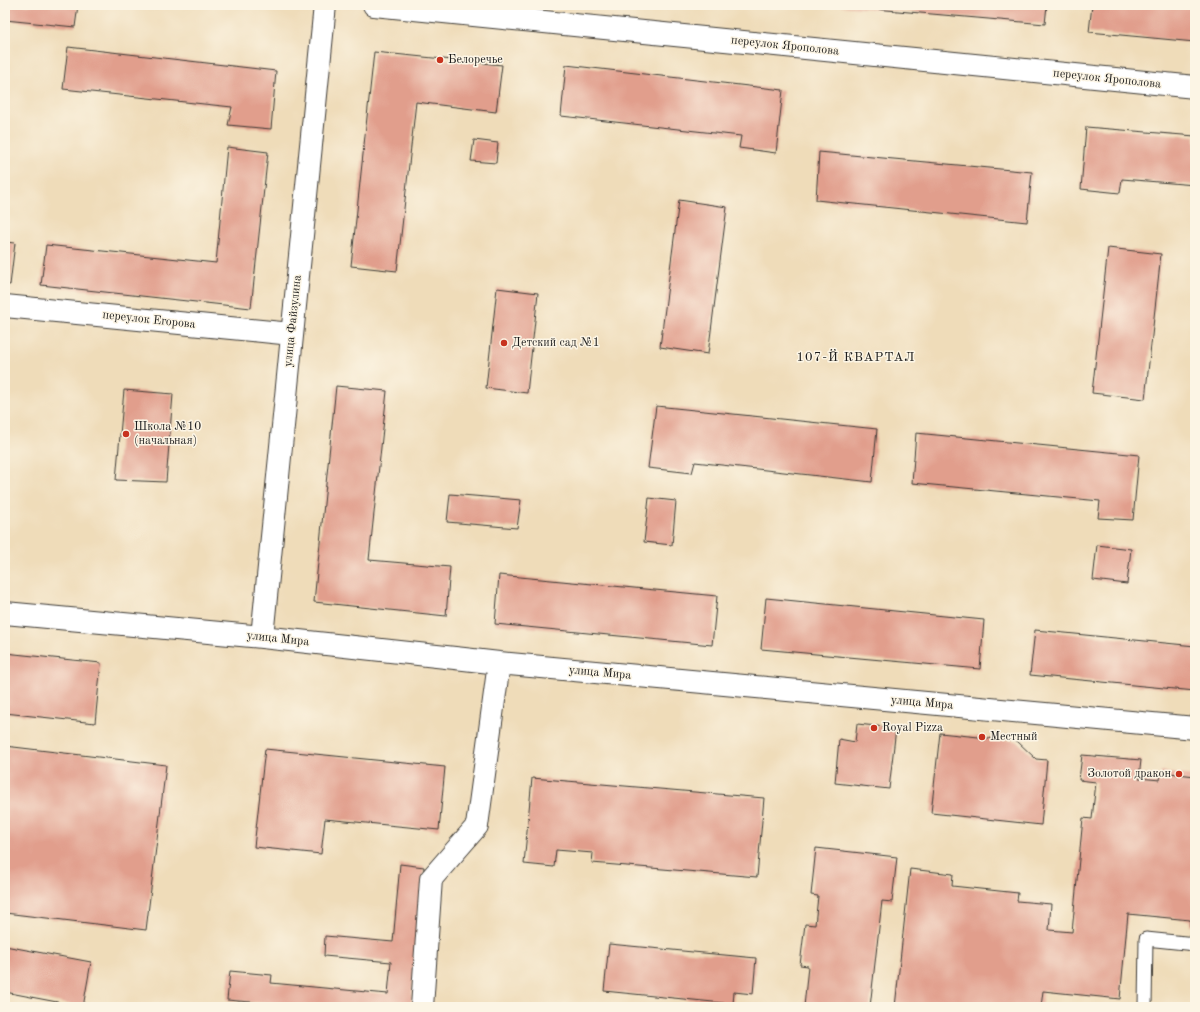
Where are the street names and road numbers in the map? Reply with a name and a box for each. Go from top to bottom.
street label: переулок Ярополова [731,34,840,58]
street label: переулок Ярополова [1053,67,1162,91]
street label: улица Файзулина [282,274,304,368]
street label: переулок Егорова [102,309,196,331]
street label: улица Мира [246,630,310,648]
street label: улица Мира [568,664,632,682]
street label: улица Мира [890,694,954,712]

